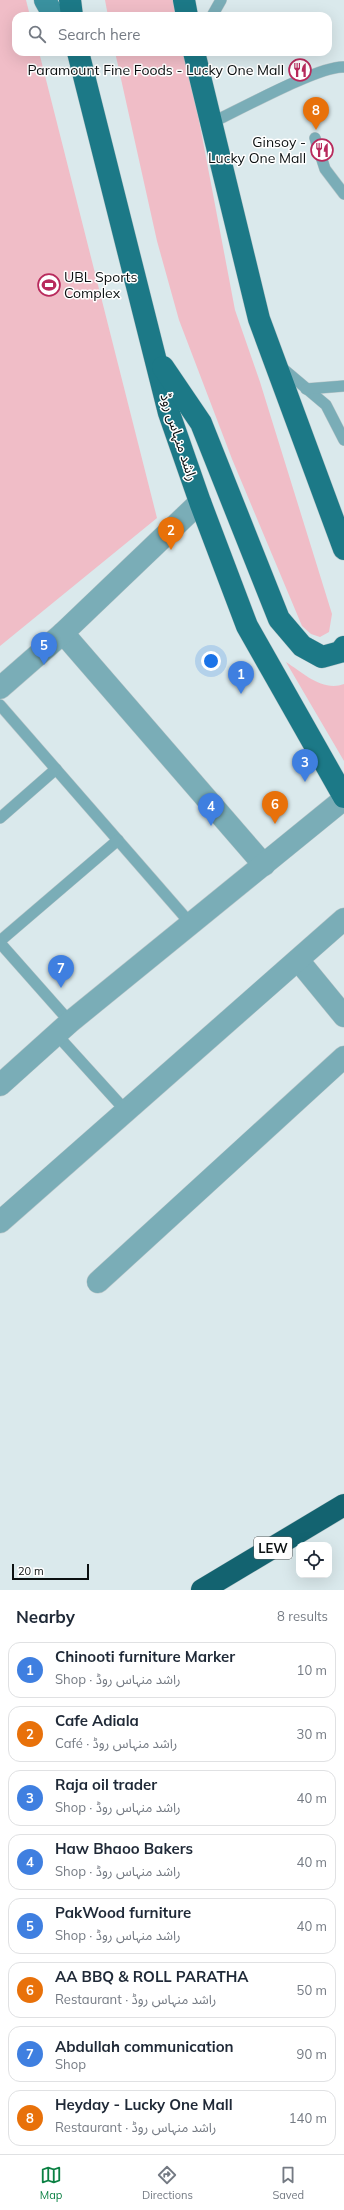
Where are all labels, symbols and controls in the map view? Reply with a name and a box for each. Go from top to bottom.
search box [12,12,332,56]
icon: search [26,23,48,45]
text: Search here [58,25,140,44]
restaurant icon: Paramount Fine Foods - Lucky One Mall [287,57,313,83]
place label: Paramount Fine Foods - Lucky One Mall [27,61,284,79]
pin: 8 [303,97,329,130]
place label: Ginsoy - Lucky One Mall [208,133,306,167]
restaurant icon: Ginsoy - Lucky One Mall [309,137,335,163]
place label: UBL Sports Complex [64,268,137,302]
sports icon: UBL Sports Complex [36,272,62,298]
street label: راشد منہاس روڈ [156,391,202,483]
pin: 2 [158,517,184,550]
pin: 5 [31,632,57,665]
your location [201,651,221,671]
pin: 1 [228,661,254,694]
pin: 3 [292,749,318,782]
pin: 6 [262,791,288,824]
pin: 4 [198,793,224,826]
pin: 7 [48,955,74,988]
road number: LEW [254,1537,292,1559]
map controls [296,1542,332,1578]
button: locate [296,1542,332,1578]
scale bar [12,1562,89,1581]
text: 20 m [18,1564,44,1578]
text: Nearby [16,1606,75,1627]
text: 8 results [277,1608,328,1624]
text: Chinooti furniture Marker [55,1647,235,1666]
text: 1 [26,1662,34,1678]
text: 10 m [297,1662,327,1678]
text: Shop · راشد منہاس روڈ [55,1671,180,1687]
text: Cafe Adiala [55,1711,139,1730]
text: 2 [26,1726,34,1742]
text: 30 m [297,1726,327,1742]
text: Café · راشد منہاس روڈ [55,1735,177,1751]
text: Raja oil trader [55,1775,157,1794]
text: 3 [26,1790,34,1806]
text: 40 m [297,1790,327,1806]
text: Shop · راشد منہاس روڈ [55,1799,180,1815]
text: Haw Bhaoo Bakers [55,1839,193,1858]
text: 4 [26,1854,34,1870]
text: 40 m [297,1854,327,1870]
text: Shop · راشد منہاس روڈ [55,1863,180,1879]
text: PakWood furniture [55,1903,191,1922]
text: 5 [26,1918,34,1934]
text: 40 m [297,1918,327,1934]
text: Shop · راشد منہاس روڈ [55,1927,180,1943]
text: AA BBQ & ROLL PARATHA [55,1967,249,1986]
text: 6 [26,1982,34,1998]
text: 50 m [297,1982,327,1998]
text: Restaurant · راشد منہاس روڈ [55,1991,216,2007]
text: Abdullah communication [55,2037,234,2056]
text: 7 [26,2046,34,2062]
text: 90 m [297,2046,327,2062]
text: Shop [55,2056,86,2072]
text: Heyday - Lucky One Mall [55,2095,233,2114]
text: 8 [26,2110,34,2126]
text: 140 m [289,2110,327,2126]
text: Restaurant · راشد منہاس روڈ [55,2119,216,2135]
tab: Map [40,2164,62,2202]
tab: Directions [142,2164,193,2202]
tab: Saved [272,2164,304,2202]

